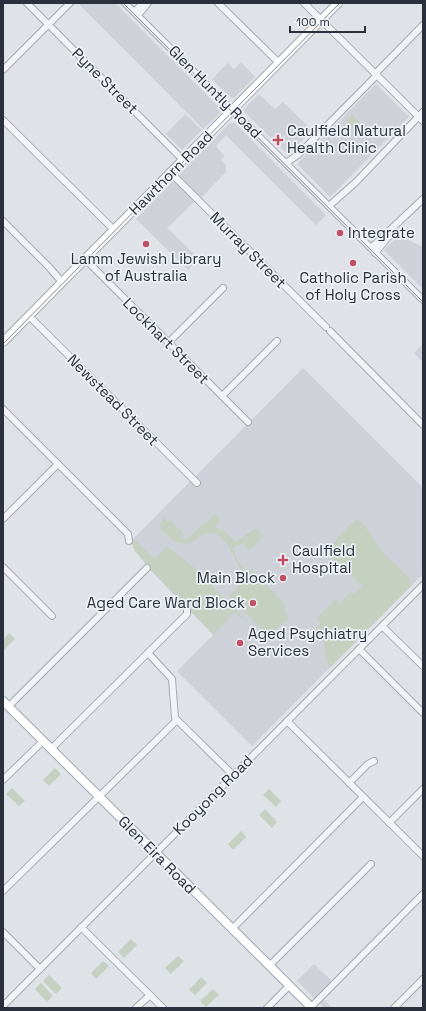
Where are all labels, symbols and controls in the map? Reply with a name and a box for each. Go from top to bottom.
scale bar [290,8,365,34]
text: 100 m [296,14,330,30]
street label: Glen Huntly Road [165,41,266,142]
street label: Pyne Street [68,44,143,118]
place label: Caulfield Natural Health Clinic [287,121,406,157]
street label: Hawthorn Road [125,127,217,219]
marker: Caulfield Natural Health Clinic [272,134,284,146]
street label: Murray Street [206,207,291,292]
place label: Integrate [348,223,415,242]
marker: Integrate [335,228,345,238]
marker: Lamm Jewish Library of Australia [141,239,151,249]
place label: Lamm Jewish Library of Australia [71,249,221,285]
marker: Catholic Parish of Holy Cross [348,258,358,268]
place label: Catholic Parish of Holy Cross [299,268,407,304]
street label: Lockhart Street [119,293,214,388]
street label: Newstead Street [64,350,163,449]
place label: Caulfield Hospital [292,541,355,577]
marker: Caulfield Hospital [277,554,289,566]
place label: Main Block [197,568,275,587]
marker: Main Block [278,573,288,583]
place label: Aged Care Ward Block [87,593,245,612]
marker: Aged Care Ward Block [248,598,258,608]
place label: Aged Psychiatry Services [248,624,367,660]
marker: Aged Psychiatry Services [235,638,245,648]
street label: Kooyong Road [169,751,257,839]
street label: Glen Eira Road [114,812,200,898]

